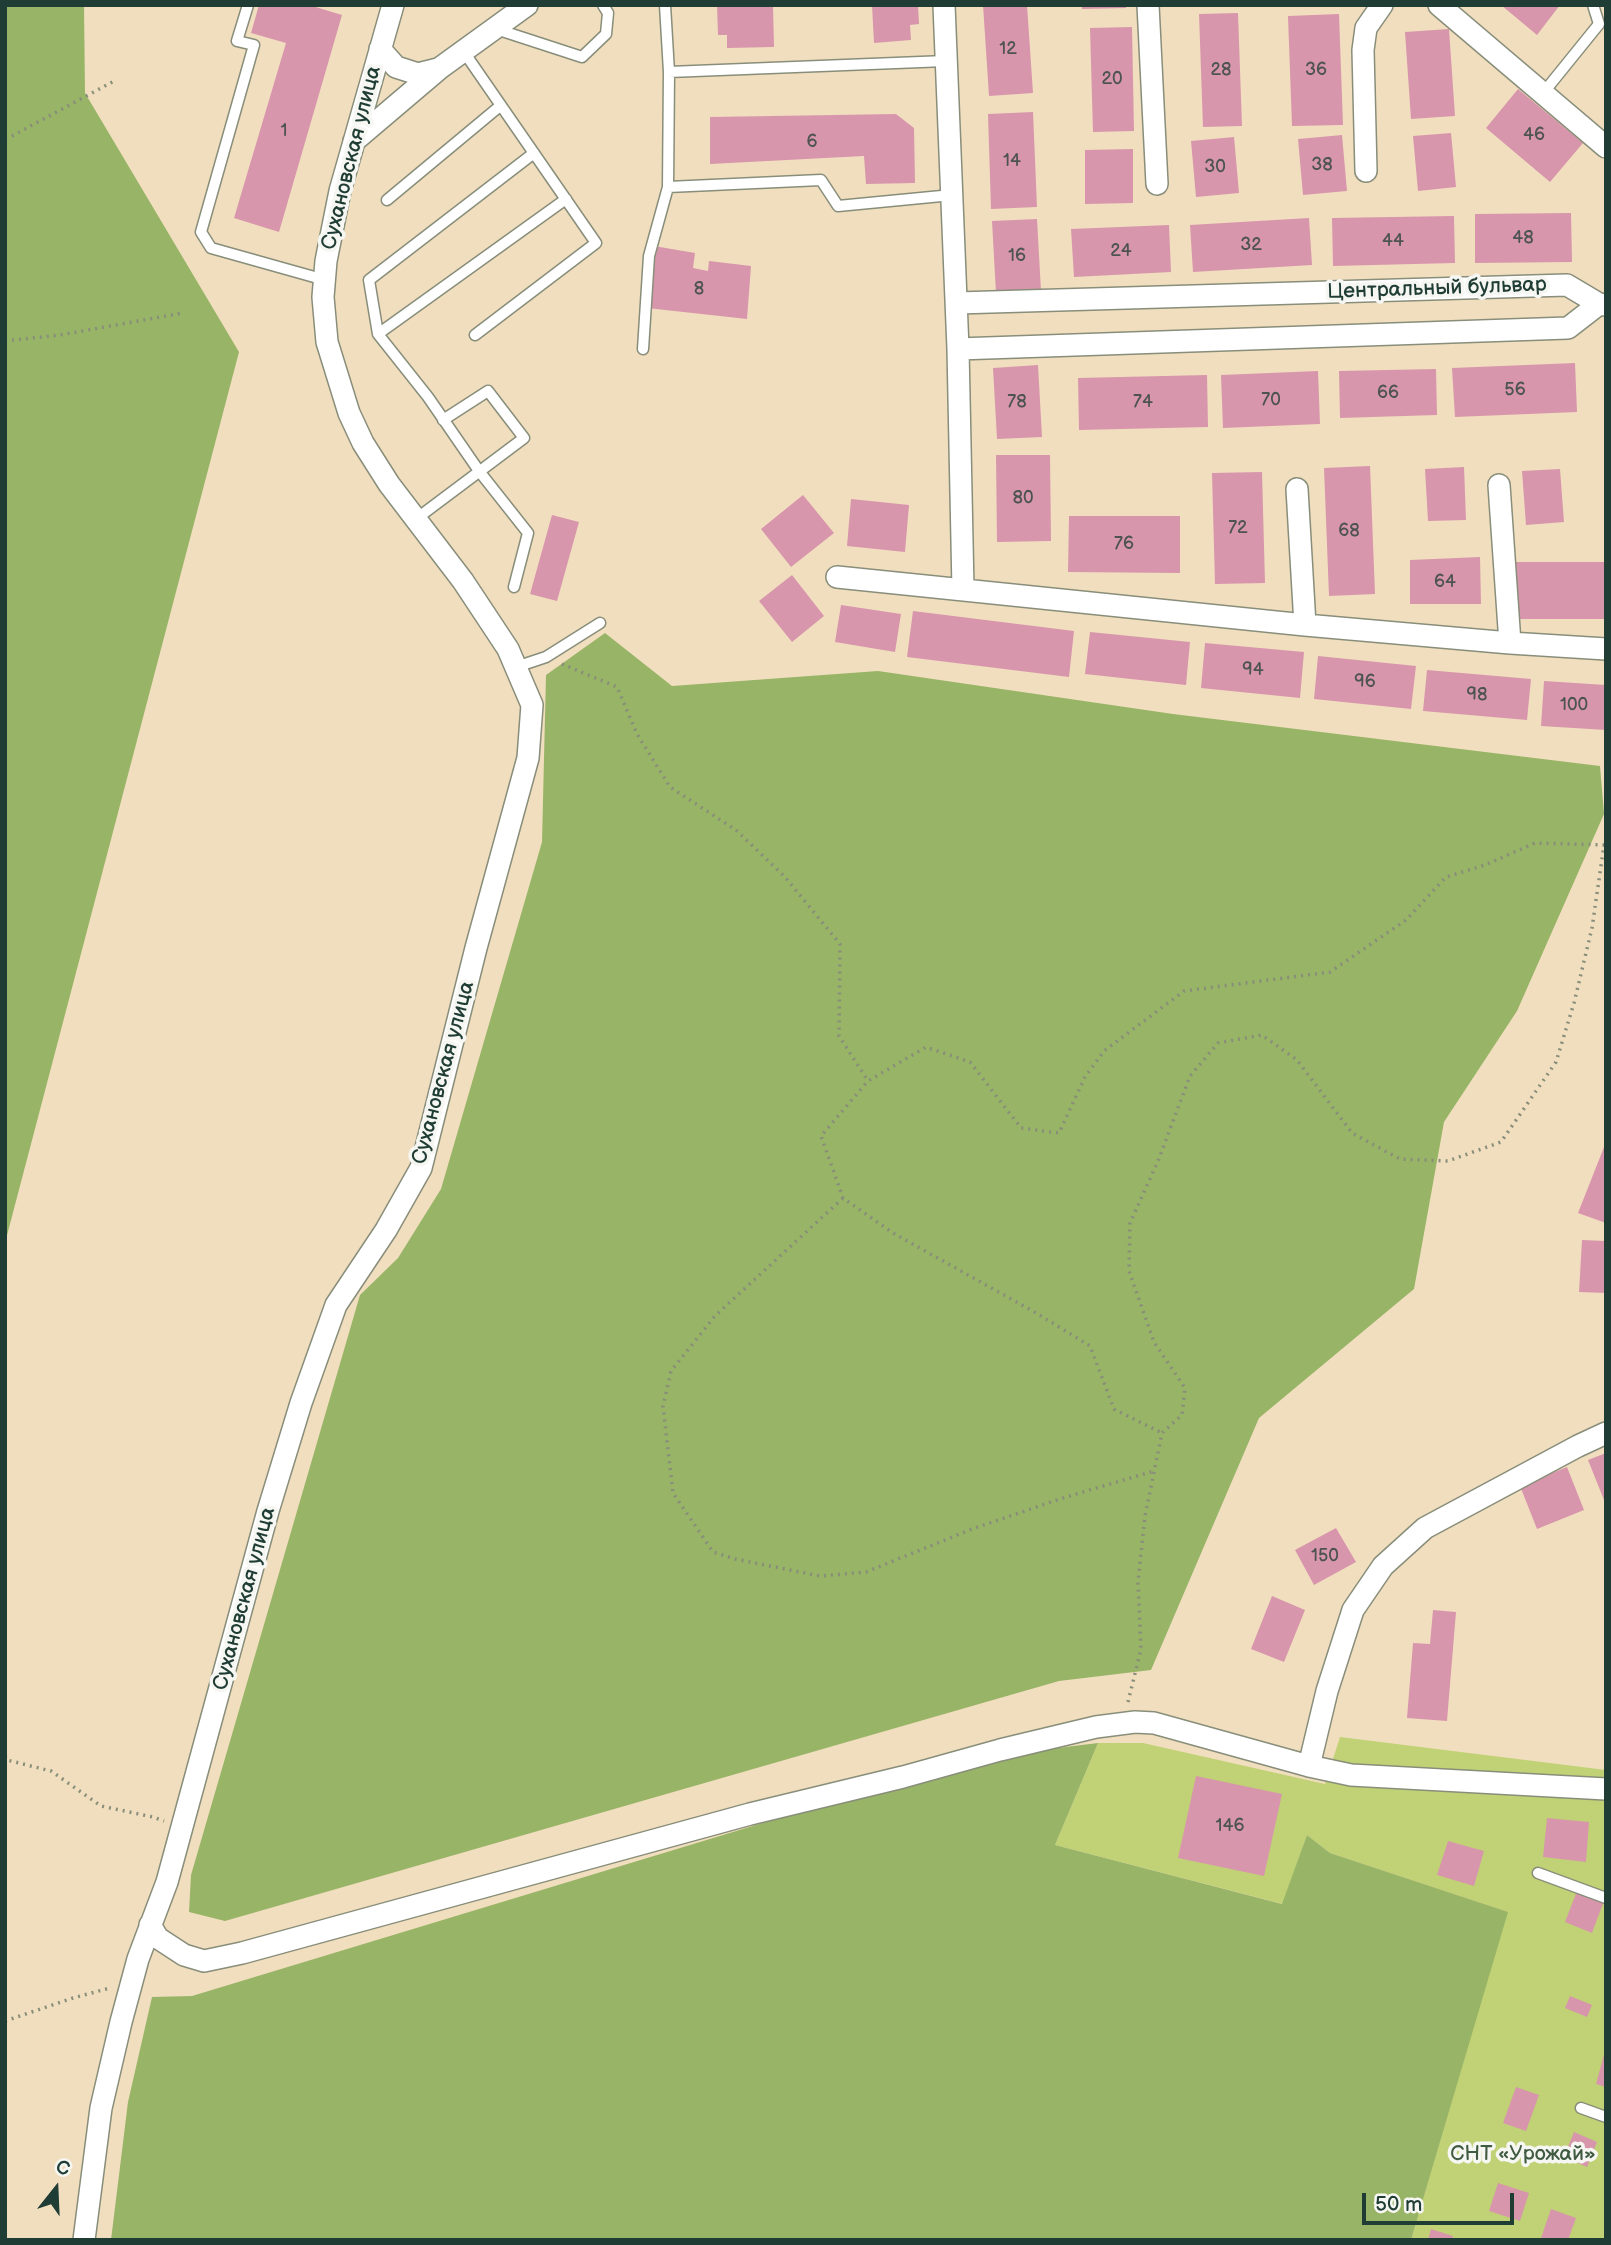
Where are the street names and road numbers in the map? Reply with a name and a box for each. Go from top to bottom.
street label: Сухановская улица [317,64,387,252]
street label: Центральный бульвар [1327,273,1547,305]
street label: Сухановская улица [407,979,481,1167]
street label: Сухановская улица [208,1505,282,1693]

